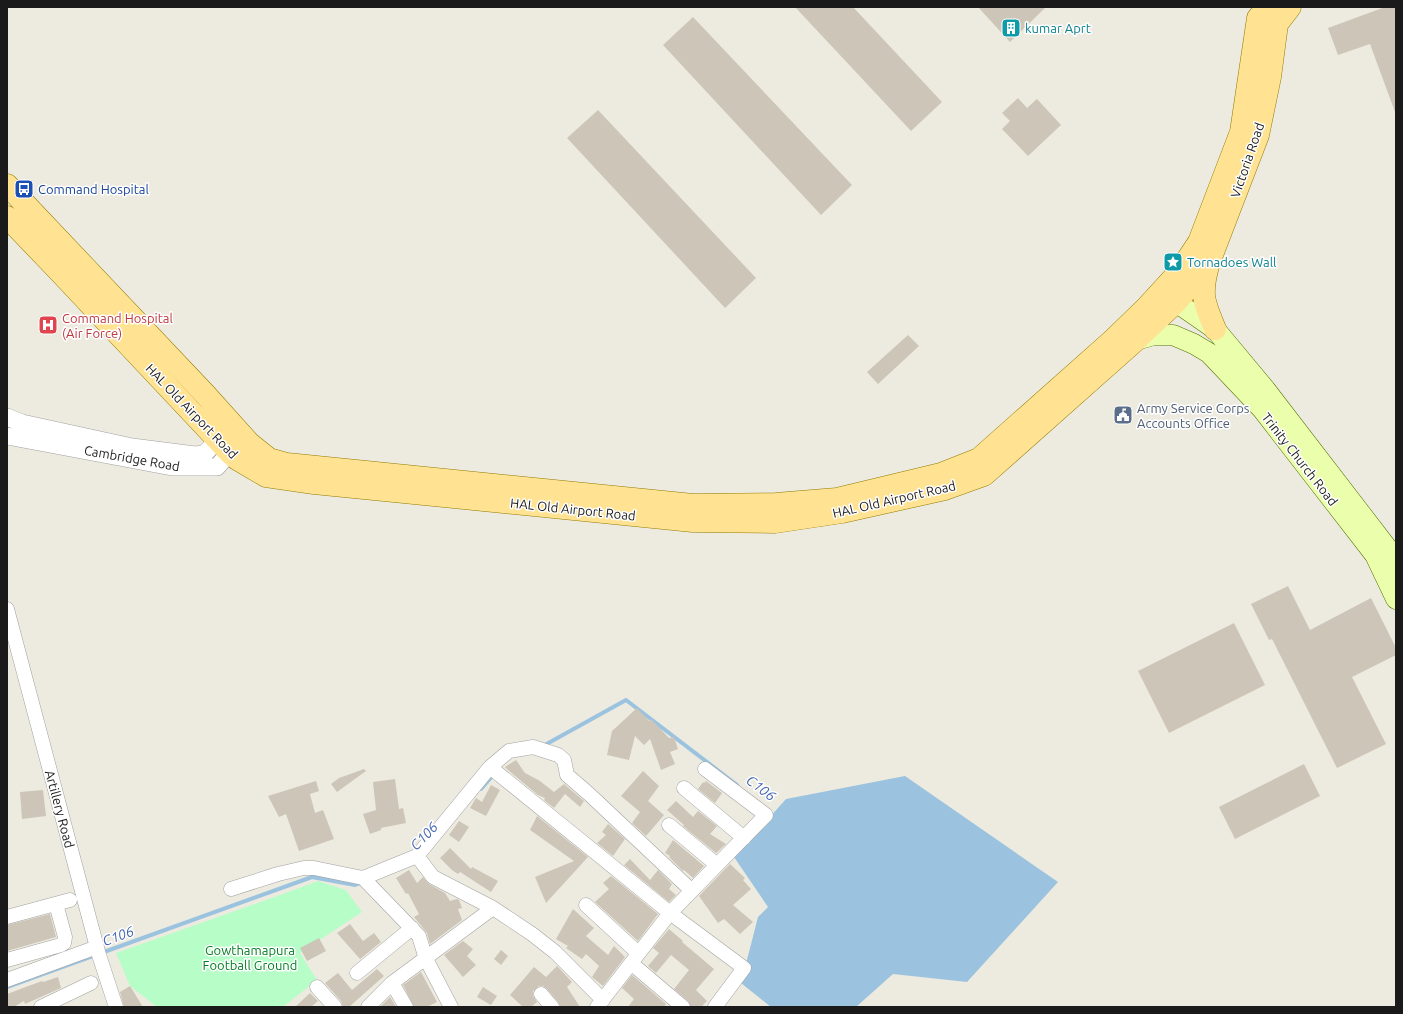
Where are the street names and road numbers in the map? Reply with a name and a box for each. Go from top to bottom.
street label: Victoria Road [1228,121,1266,199]
street label: HAL Old Airport Road [143,361,241,461]
street label: Trinity Church Road [1259,410,1341,508]
street label: Cambridge Road [83,443,181,473]
street label: HAL Old Airport Road [831,478,957,520]
street label: HAL Old Airport Road [510,495,636,523]
street label: Artillery Road [43,769,77,849]

